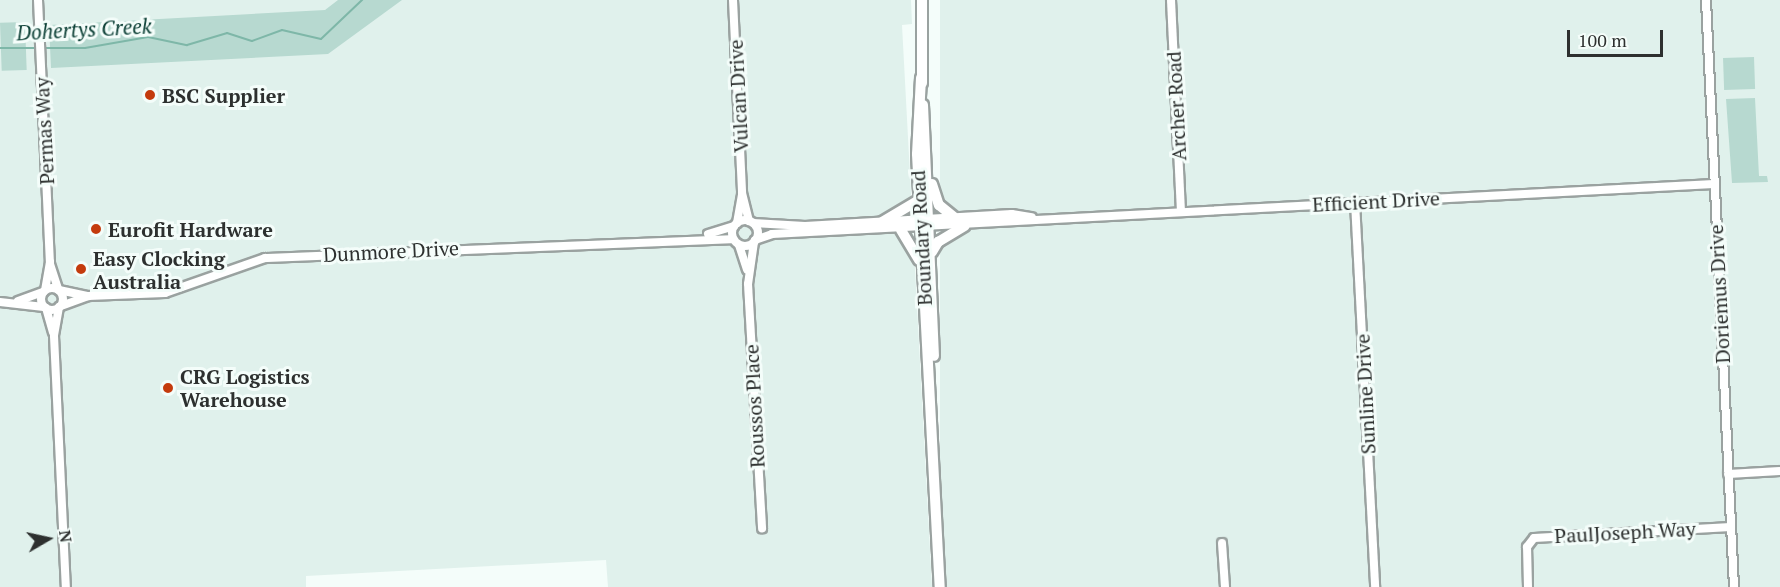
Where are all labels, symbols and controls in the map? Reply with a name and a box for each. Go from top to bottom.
water label: Dohertys Creek [16,13,152,45]
scale bar [1570,18,1666,56]
text: 100 m [1578,28,1627,52]
street label: Vulcan Drive [723,39,753,153]
street label: Archer Road [1161,51,1191,161]
street label: Permas Way [29,77,59,185]
place label: BSC Supplier [162,83,285,107]
marker: BSC Supplier [143,88,157,102]
street label: Boundary Road [905,170,937,306]
street label: Efficient Drive [1312,186,1440,216]
place label: Eurofit Hardware [108,217,273,241]
marker: Eurofit Hardware [89,222,103,236]
street label: Doriemus Drive [1703,224,1735,364]
street label: Dunmore Drive [322,235,460,267]
place label: Easy Clocking Australia [93,246,225,293]
marker: Easy Clocking Australia [74,262,88,276]
street label: Sunline Drive [1350,333,1380,455]
street label: Roussos Place [739,344,769,468]
place label: CRG Logistics Warehouse [180,365,310,412]
marker: CRG Logistics Warehouse [161,381,175,395]
north arrow [18,509,78,569]
street label: PaulJoseph Way [1554,516,1696,548]
text: N [54,528,78,544]

